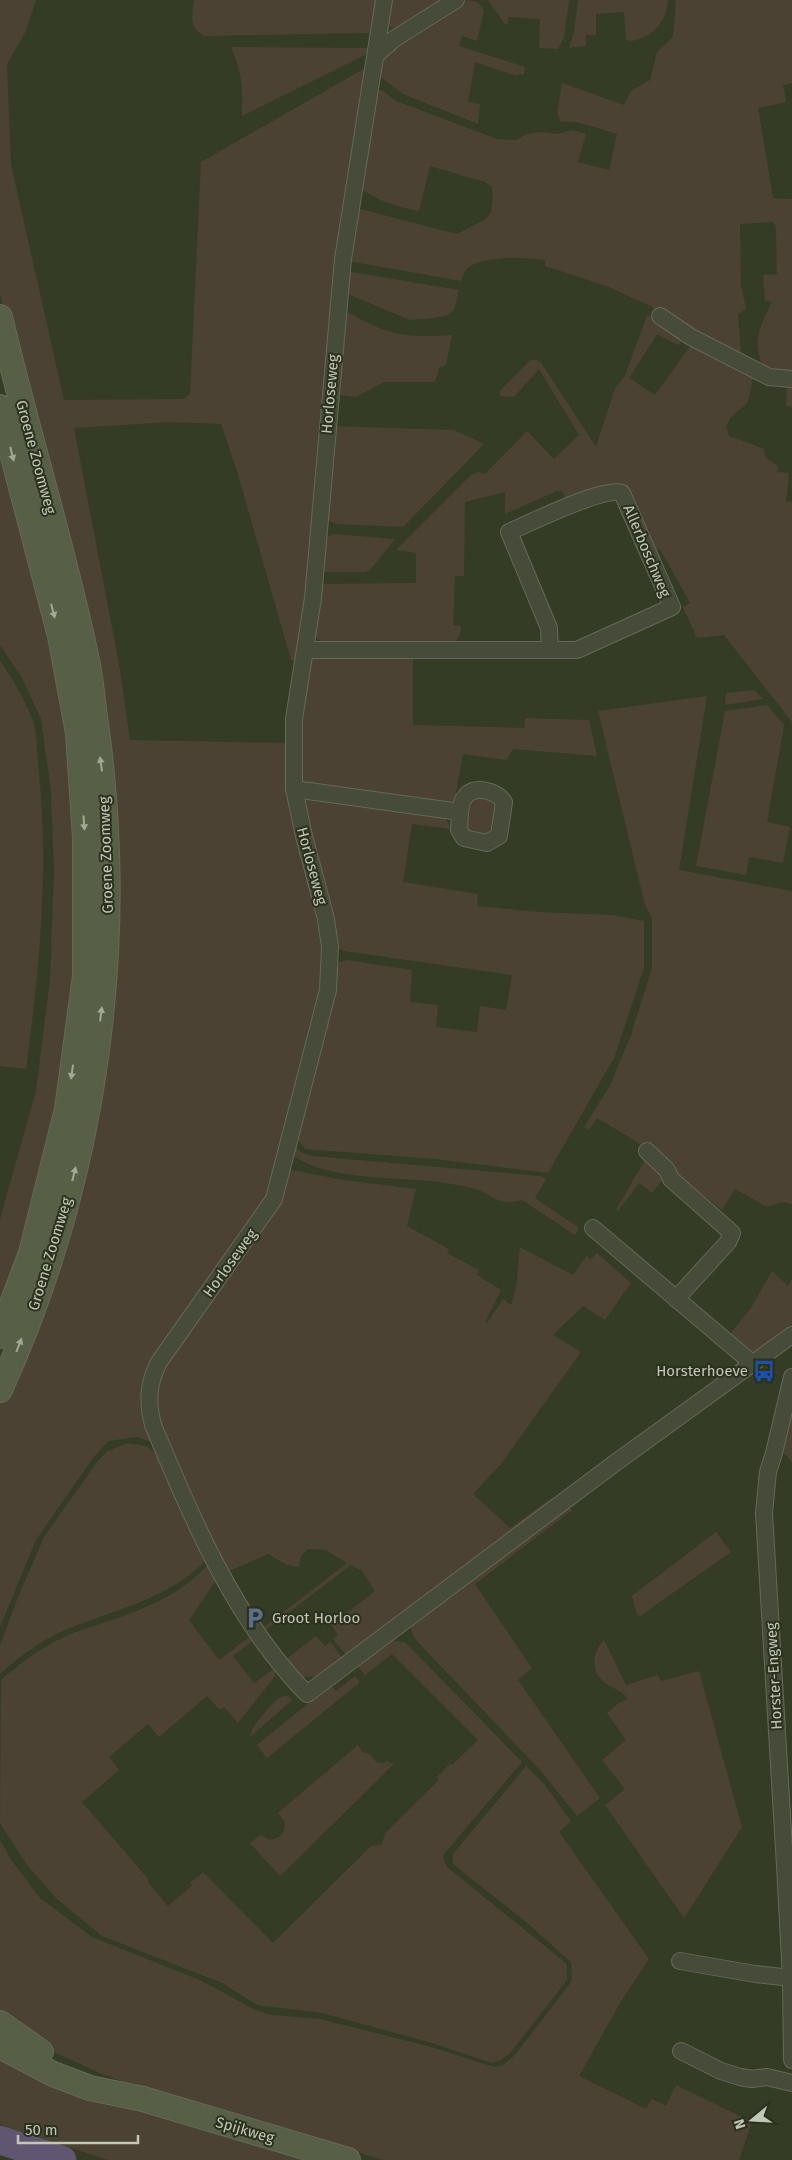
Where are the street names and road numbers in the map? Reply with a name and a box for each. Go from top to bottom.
street label: Horloseweg [318,353,342,435]
street label: Groene Zoomweg [12,398,60,516]
street label: Allerboschweg [619,502,675,600]
street label: Groene Zoomweg [95,796,117,914]
street label: Horloseweg [293,825,331,907]
street label: Groene Zoomweg [24,1195,76,1313]
street label: Horloseweg [199,1225,261,1301]
street label: Horster-Engweg [762,1622,786,1730]
street label: Spijkweg [214,2113,276,2147]

